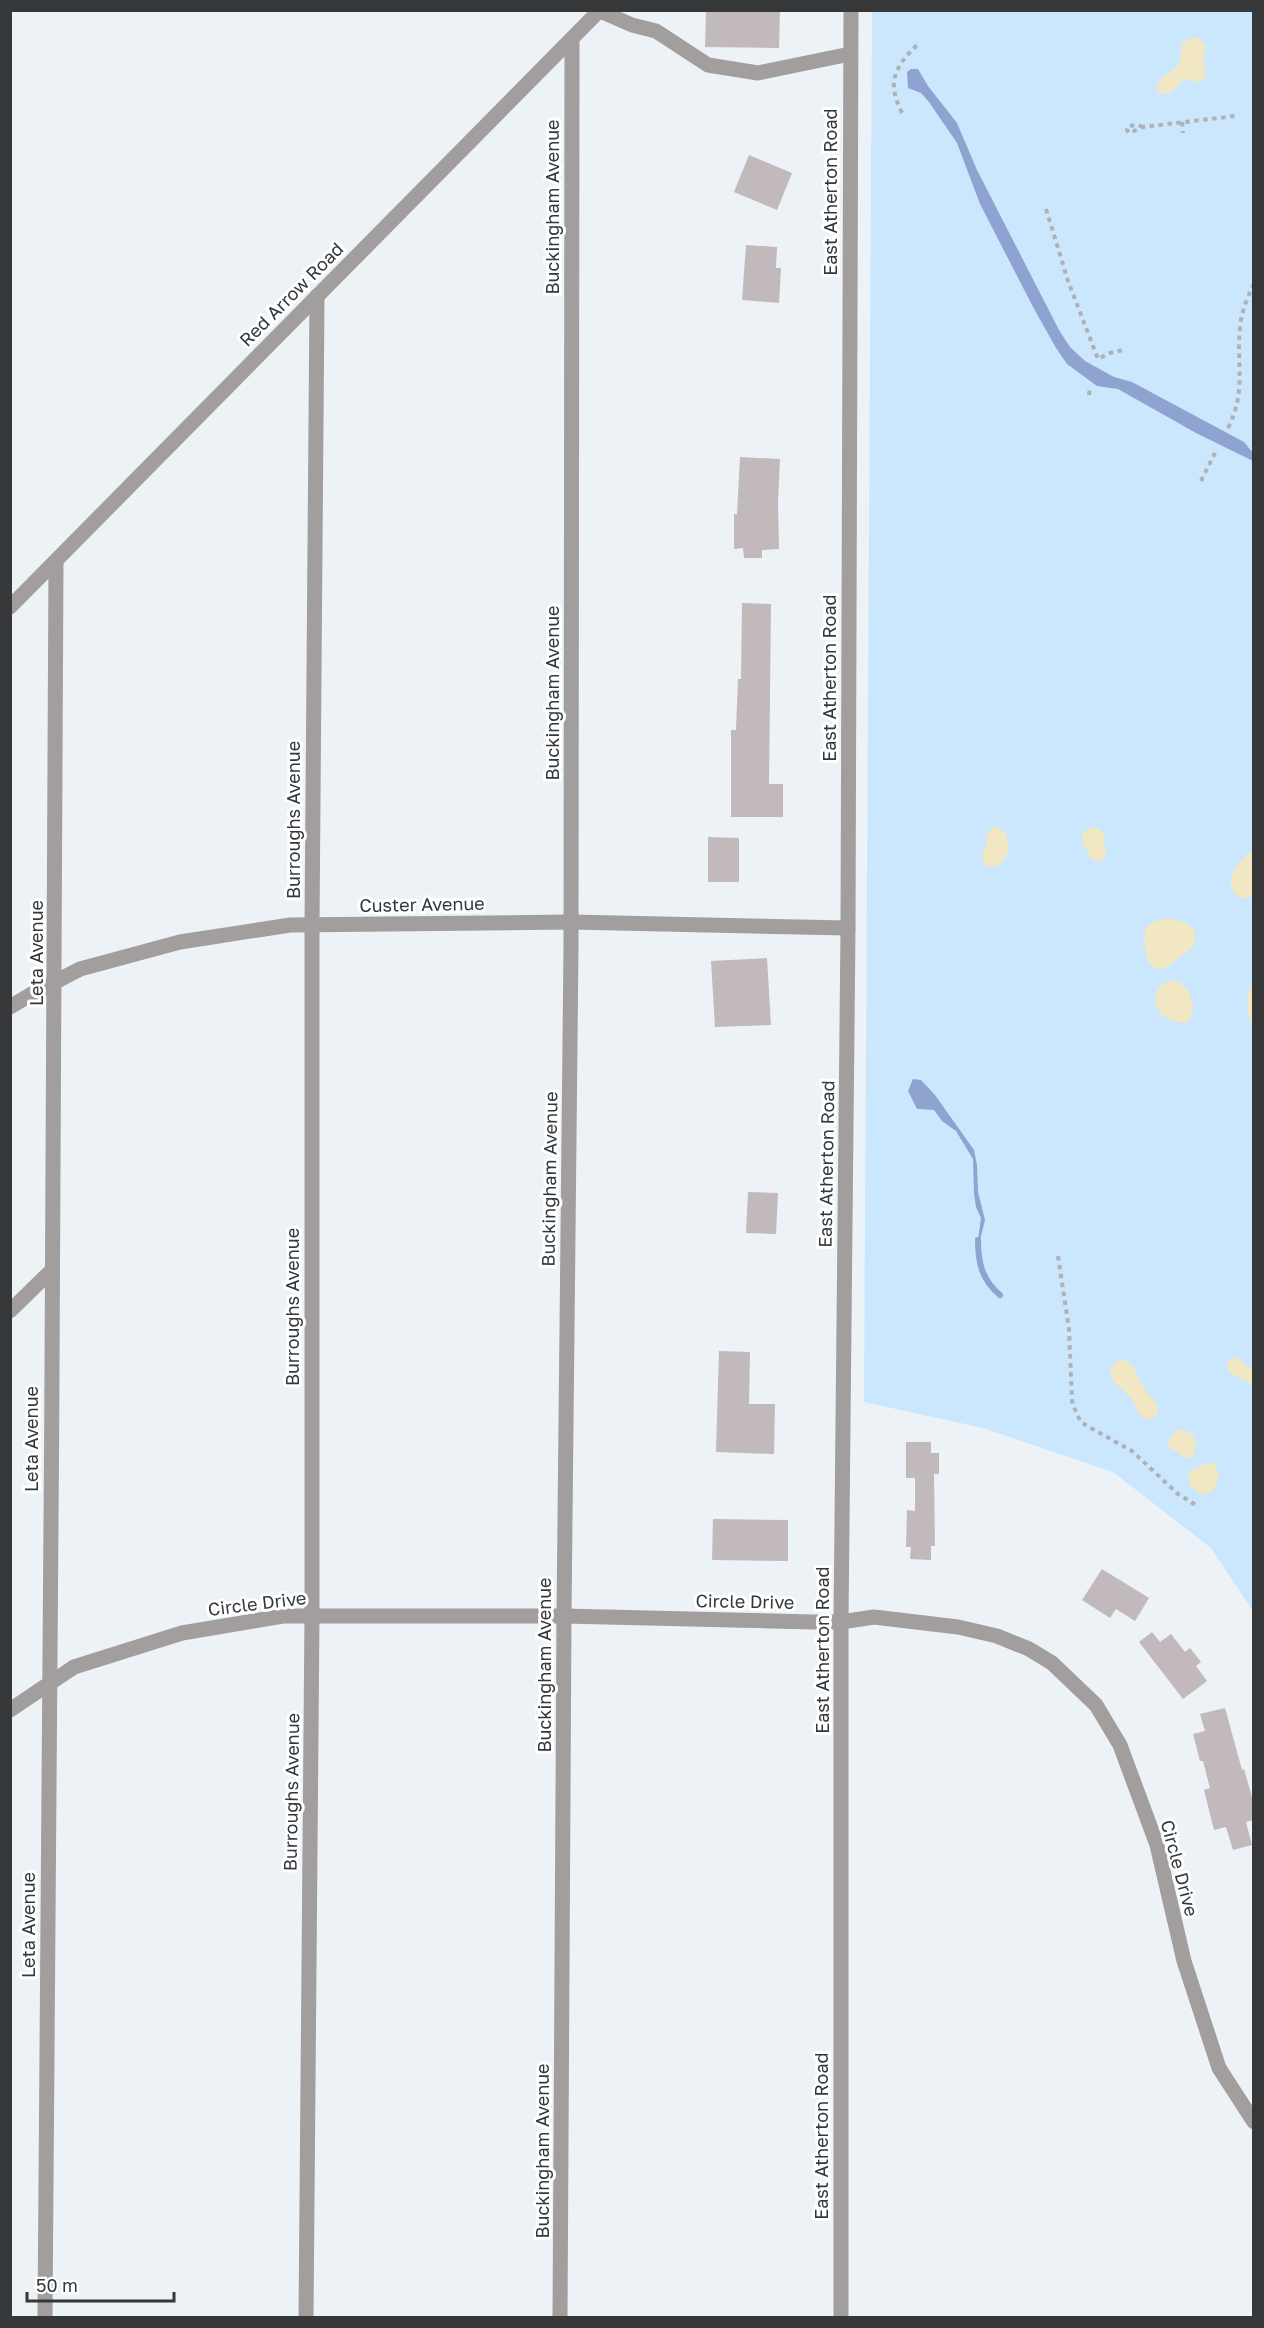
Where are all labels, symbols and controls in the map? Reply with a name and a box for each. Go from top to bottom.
street label: East Atherton Road [819,108,841,276]
street label: Buckingham Avenue [541,119,563,295]
street label: Red Arrow Road [235,238,347,350]
street label: East Atherton Road [818,594,840,762]
street label: Buckingham Avenue [541,605,563,781]
street label: Burroughs Avenue [282,741,304,899]
street label: Custer Avenue [359,892,485,916]
street label: Leta Avenue [25,900,47,1006]
street label: East Atherton Road [814,1080,838,1248]
street label: Buckingham Avenue [536,1091,562,1267]
street label: Burroughs Avenue [281,1228,303,1386]
street label: Leta Avenue [20,1386,42,1492]
street label: East Atherton Road [811,1566,833,1734]
street label: Buckingham Avenue [533,1577,555,1753]
street label: Circle Drive [207,1586,307,1620]
street label: Circle Drive [695,1589,795,1613]
street label: Burroughs Avenue [279,1713,303,1871]
street label: Circle Drive [1157,1817,1203,1919]
street label: Leta Avenue [17,1872,39,1978]
street label: East Atherton Road [810,2052,832,2220]
street label: Buckingham Avenue [531,2063,553,2239]
scale bar [27,2265,174,2303]
text: 50 m [36,2274,78,2296]

